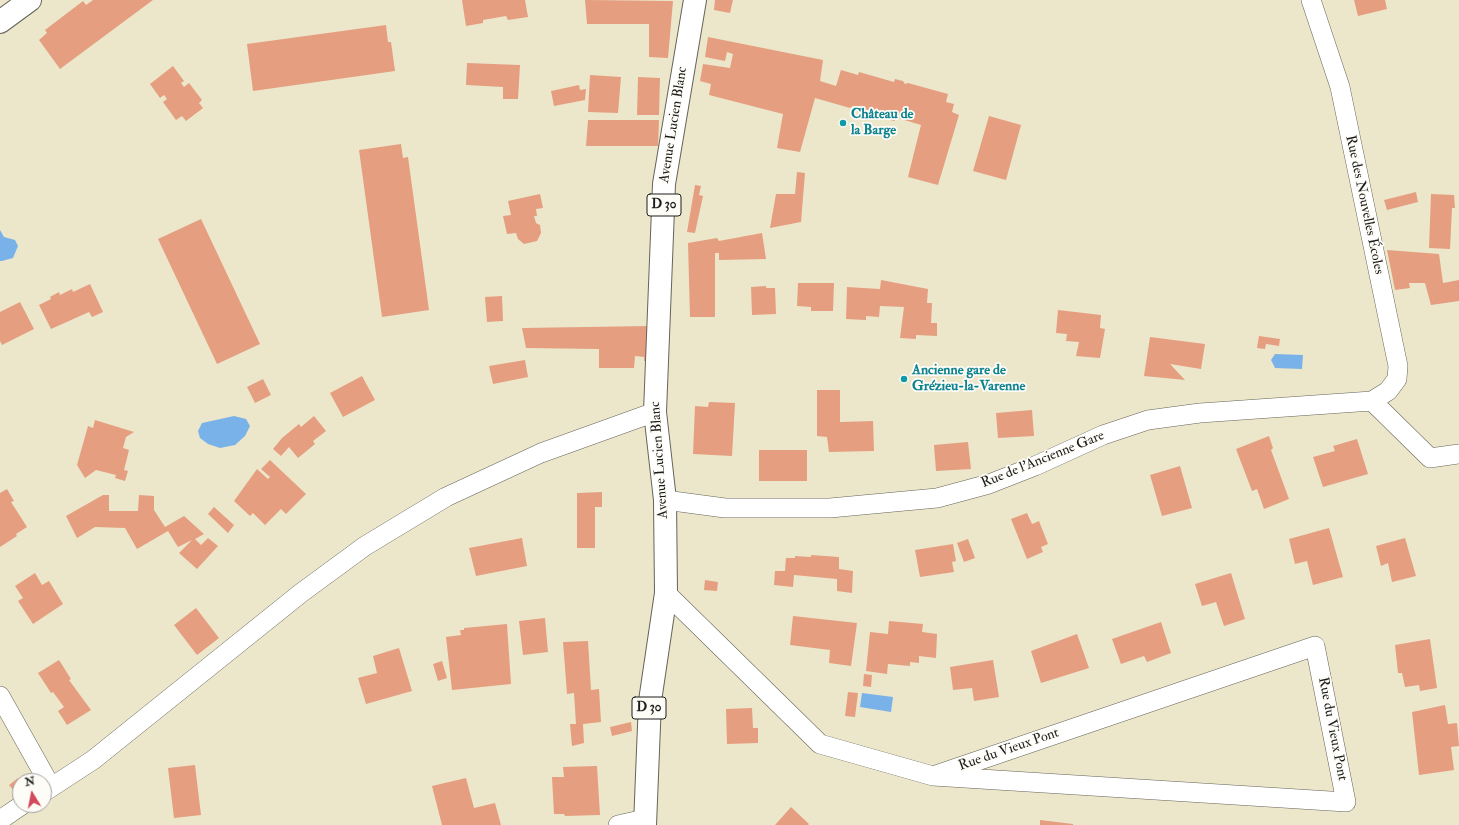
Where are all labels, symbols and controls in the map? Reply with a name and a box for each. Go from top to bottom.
street label: Avenue Lucien Blanc [657,66,691,184]
place label: Château de la Barge [851,107,913,140]
marker: Château de la Barge [838,118,848,128]
street label: Rue des Nouvelles Écoles [1341,134,1387,276]
road number: D 30 [647,194,681,216]
place label: Ancienne gare de Grézieu-la-Varenne [912,363,1025,396]
marker: Ancienne gare de Grézieu-la-Varenne [899,374,909,384]
street label: Avenue Lucien Blanc [648,401,672,519]
street label: Rue de l'Ancienne Gare [979,428,1107,492]
street label: Rue du Vieux Pont [1314,676,1350,782]
road number: D 30 [632,697,666,719]
street label: Rue du Vieux Pont [957,725,1061,775]
north arrow [12,773,52,813]
text: N [24,774,36,789]

